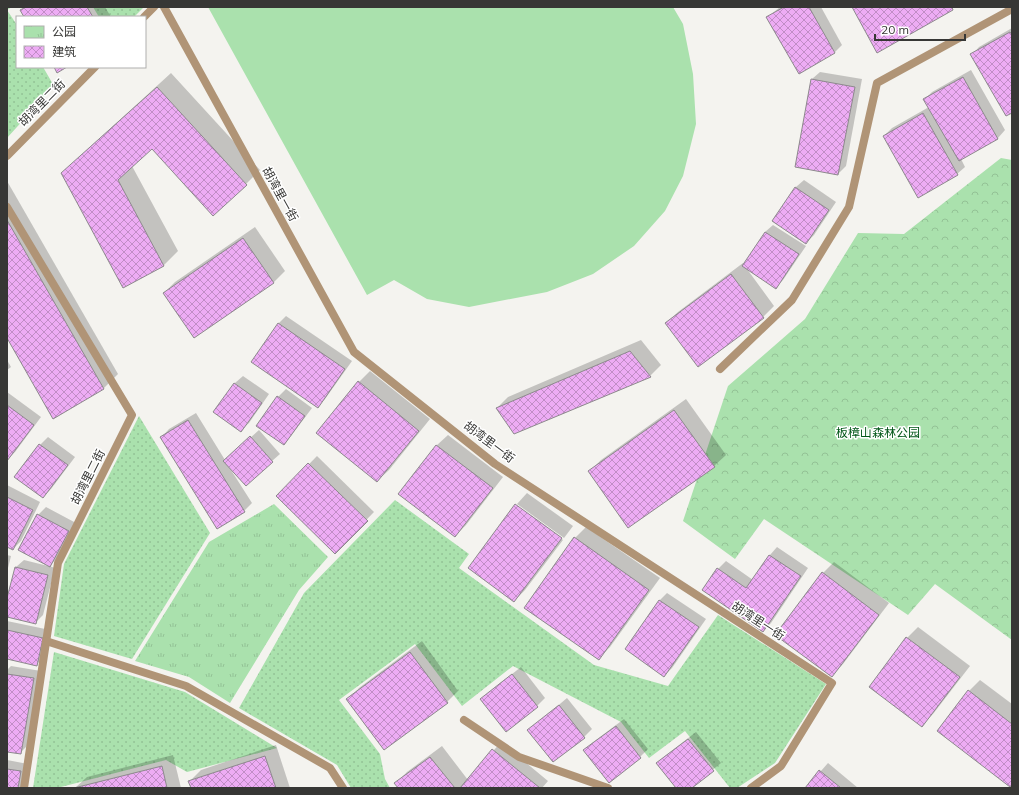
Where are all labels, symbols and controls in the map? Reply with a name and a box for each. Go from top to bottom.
legend [16,16,146,68]
scale bar [875,16,965,42]
text: 20 m [881,22,909,37]
text: 公园 [52,24,76,39]
text: 建筑 [52,44,76,59]
street label: 胡湾里二街 [15,76,68,129]
street label: 胡湾里一街 [259,164,302,224]
street label: 胡湾里一街 [461,418,518,466]
park label: 板樟山森林公园 [836,425,920,440]
street label: 胡湾里二街 [67,447,108,507]
street label: 胡湾里一街 [729,598,788,643]

